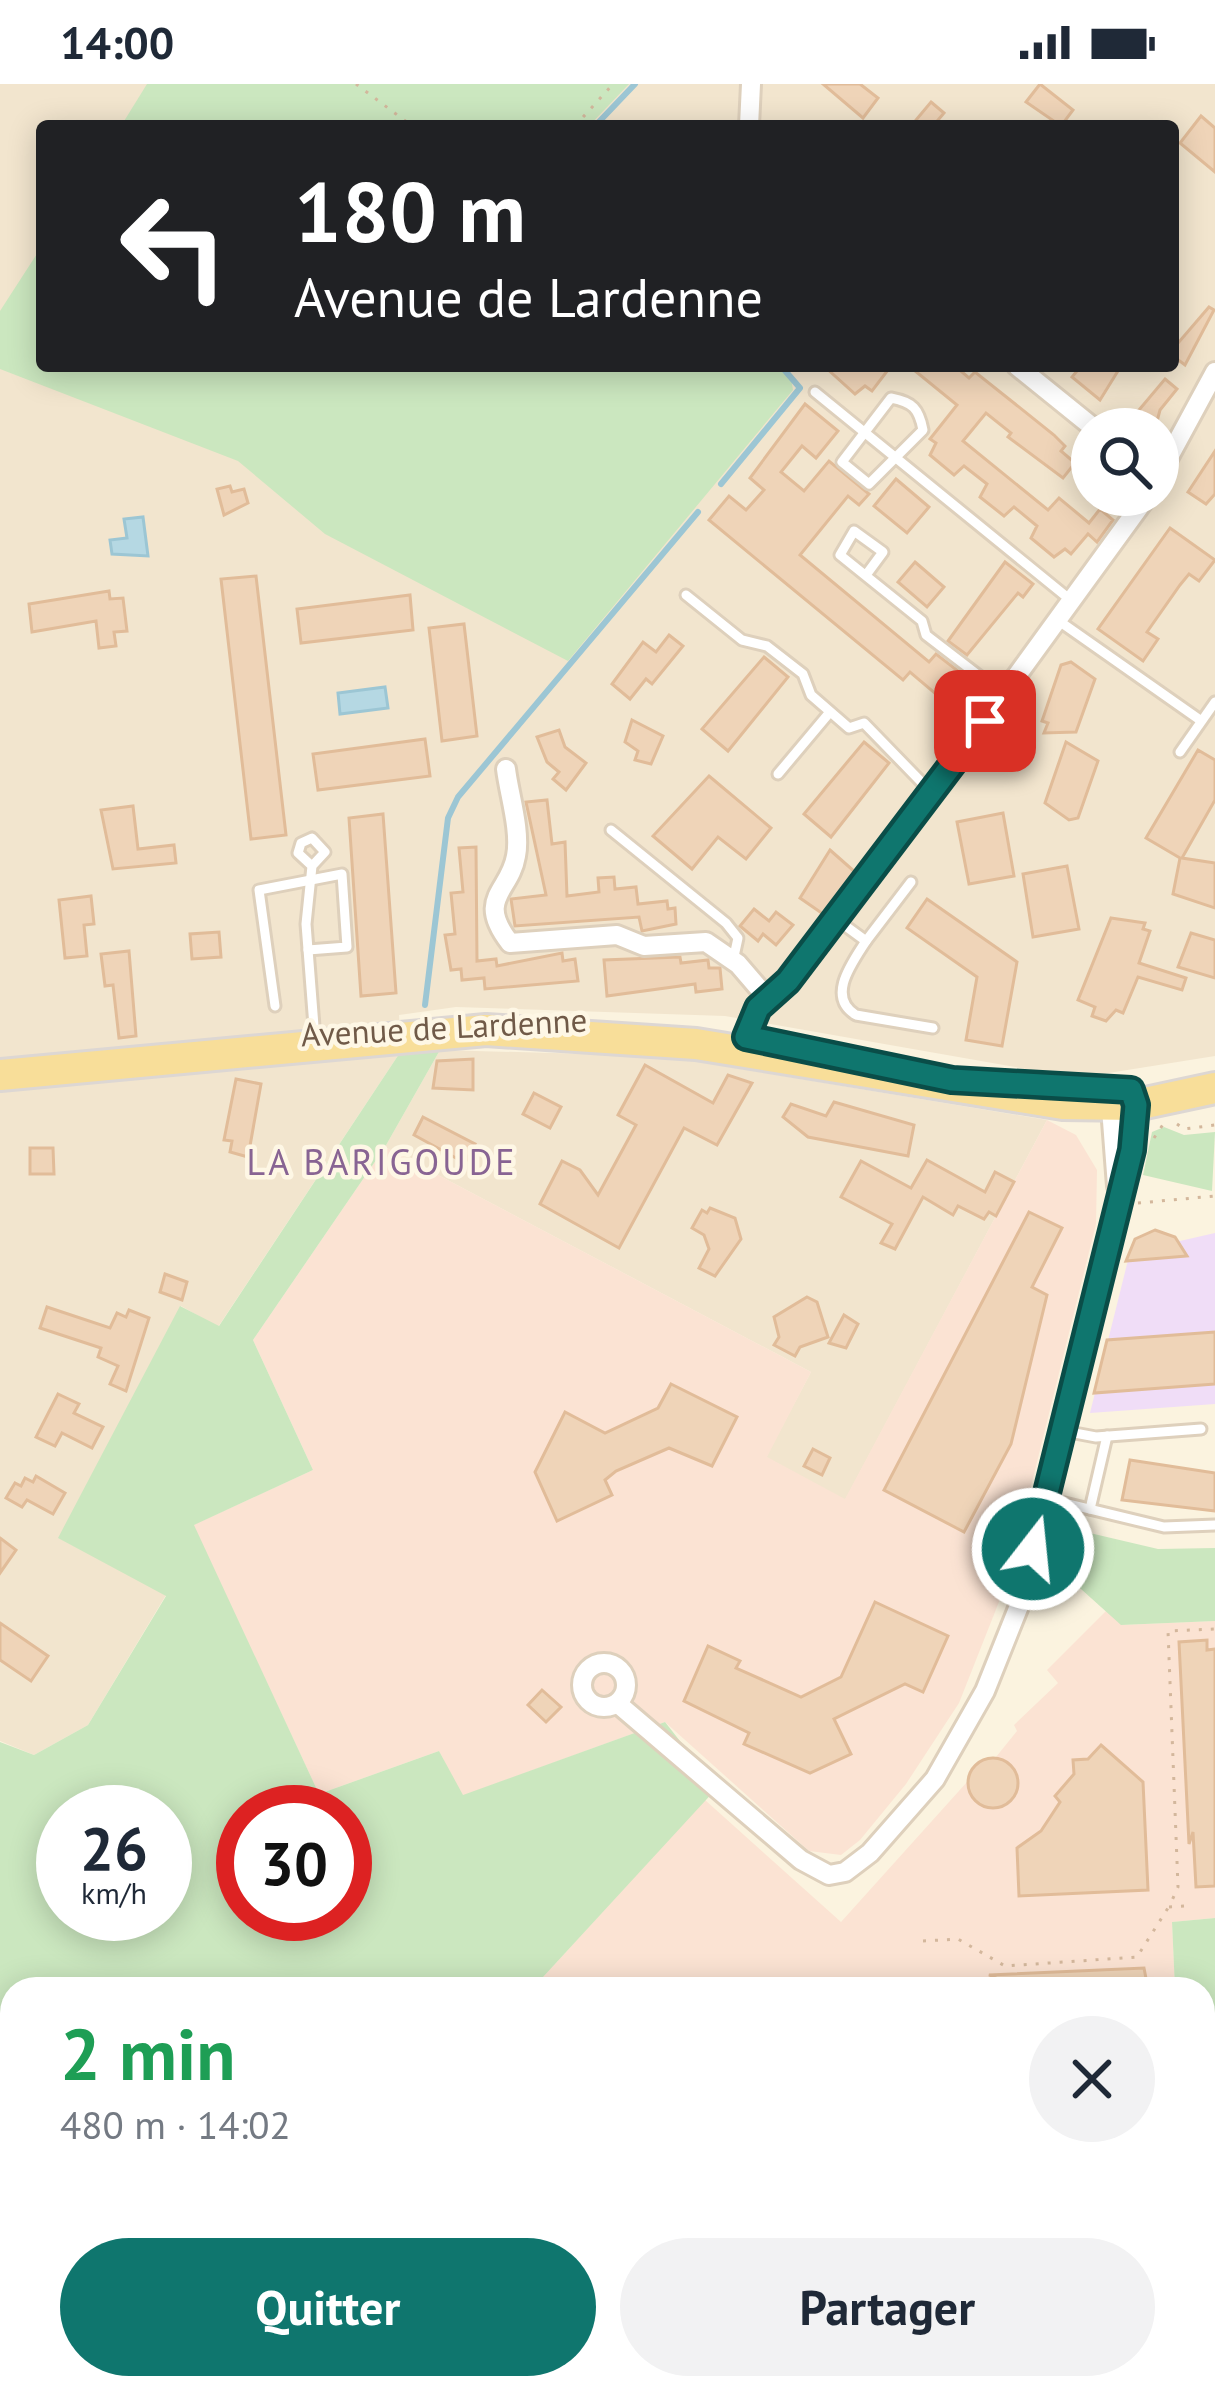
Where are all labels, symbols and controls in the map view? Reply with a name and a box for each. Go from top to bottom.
text: 14:00 [60,13,174,71]
text: 180 m [294,156,526,265]
icon: left [96,168,252,324]
text: Avenue de Lardenne [294,262,763,332]
map controls [1071,408,1179,516]
button: search [1071,408,1179,516]
pin [934,670,1036,772]
icon: arrive [952,688,1018,754]
street label: Avenue de Lardenne [300,998,588,1055]
district label: LA BARIGOUDE [247,1138,517,1185]
position arrow [970,1486,1096,1612]
speed limit sign: 30 [216,1785,372,1941]
text: 26 [80,1809,148,1887]
text: km/h [81,1873,147,1912]
text: 2 min [60,2007,236,2100]
button: close [1029,2016,1155,2142]
text: 480 m · 14:02 [60,2099,291,2150]
button: Quitter [60,2238,596,2376]
button: Partager [620,2238,1155,2376]

